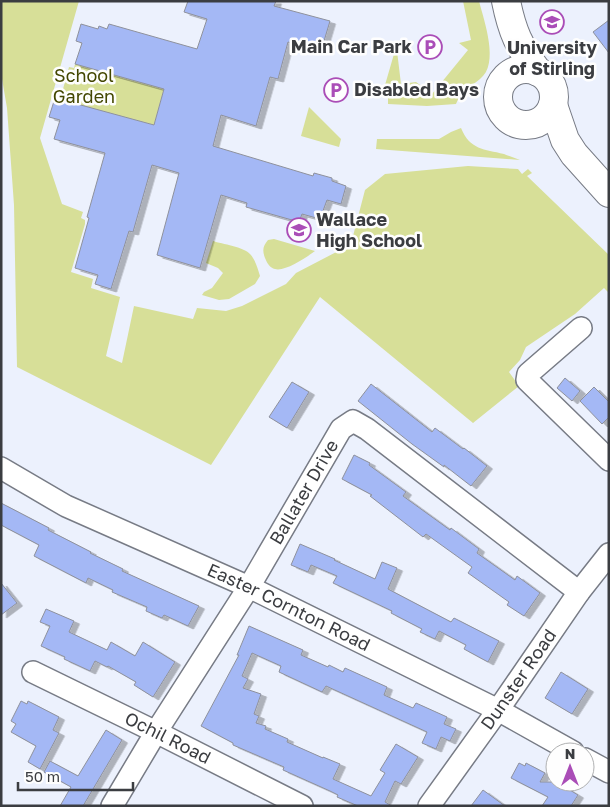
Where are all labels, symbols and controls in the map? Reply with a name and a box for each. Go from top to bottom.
school or university icon: University of Stirling [539,9,565,35]
parking icon: Main Car Park [417,34,443,60]
place label: Main Car Park [291,35,413,57]
place label: University of Stirling [507,36,597,79]
park label: School Garden [53,64,115,107]
parking icon: Disabled Bays [323,77,349,103]
place label: Disabled Bays [354,78,479,100]
place label: Wallace High School [316,208,422,251]
school or university icon: Wallace High School [286,217,312,243]
street label: Ballater Drive [264,435,342,548]
street label: Easter Cornton Road [204,558,374,655]
street label: Dunster Road [475,624,560,734]
street label: Ochil Road [121,706,215,768]
north arrow [545,742,595,792]
text: N [565,745,575,762]
scale bar [18,760,132,792]
text: 50 m [25,767,60,785]

